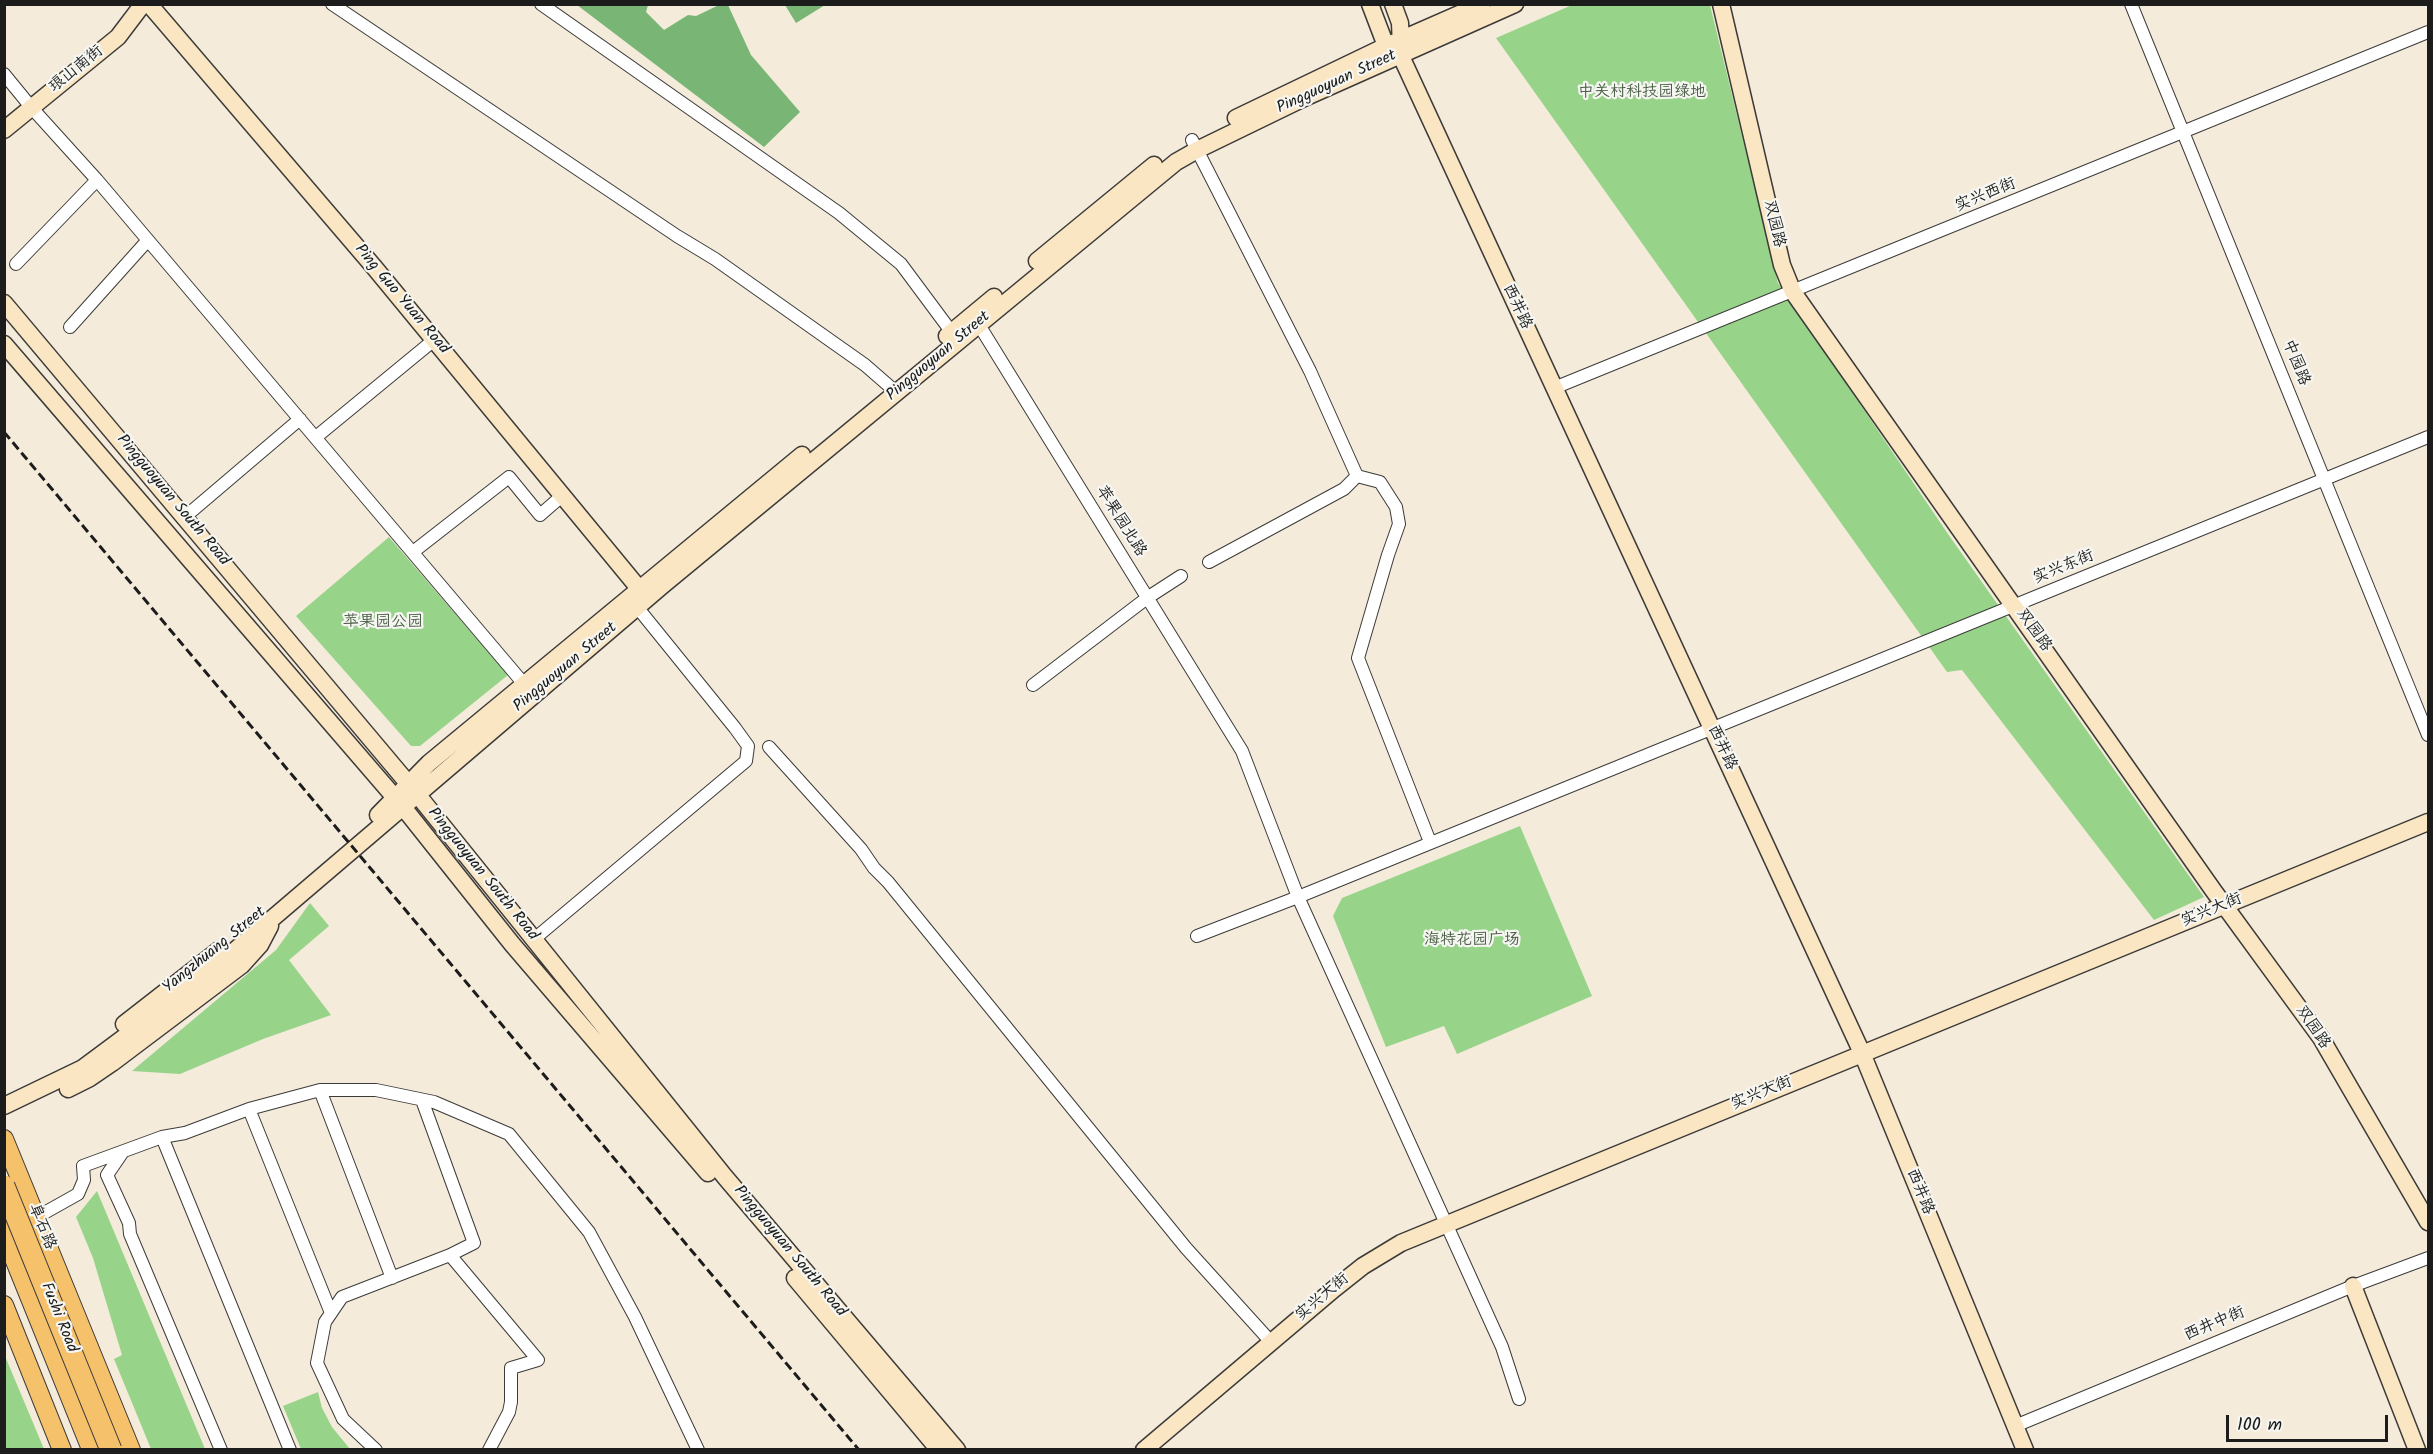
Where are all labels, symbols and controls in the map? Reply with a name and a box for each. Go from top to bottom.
street label: 琅山南街 [46,42,108,98]
street label: Pingguoyuan Street [1274,47,1400,119]
park label: 中关村科技园绿地 [1578,83,1706,103]
street label: 实兴西街 [1953,175,2019,217]
street label: 双园路 [1758,198,1788,250]
street label: Ping Guo Yuan Road [349,241,453,359]
street label: 西井路 [1497,281,1535,333]
street label: Pingguoyuan Street [883,308,995,406]
street label: 中园路 [2277,337,2313,389]
street label: Pingguoyuan South Road [111,431,233,571]
street label: 苹果园北路 [1091,483,1149,561]
street label: 实兴东街 [2031,547,2097,589]
street label: 双园路 [2011,606,2055,656]
park label: 苹果园公园 [343,613,423,633]
street label: Pingguoyuan Street [510,619,622,717]
street label: 西井路 [1702,722,1740,774]
street label: Pingguoyuan South Road [422,805,542,945]
street label: 实兴大街 [2179,890,2245,932]
street label: Yangzhuang Street [160,904,270,998]
park label: 海特花园广场 [1424,931,1520,951]
street label: 双园路 [2291,1003,2333,1053]
street label: 实兴大街 [1729,1073,1795,1115]
street label: 西井路 [1901,1166,1937,1218]
street label: Pingguoyuan South Road [728,1182,850,1322]
street label: 阜石路 [23,1201,59,1253]
street label: 实兴大街 [1292,1270,1354,1326]
street label: Fushi Road [35,1280,81,1356]
street label: 西井中街 [2182,1304,2248,1346]
scale bar [2229,1403,2391,1441]
text: 100 m [2237,1411,2282,1440]

